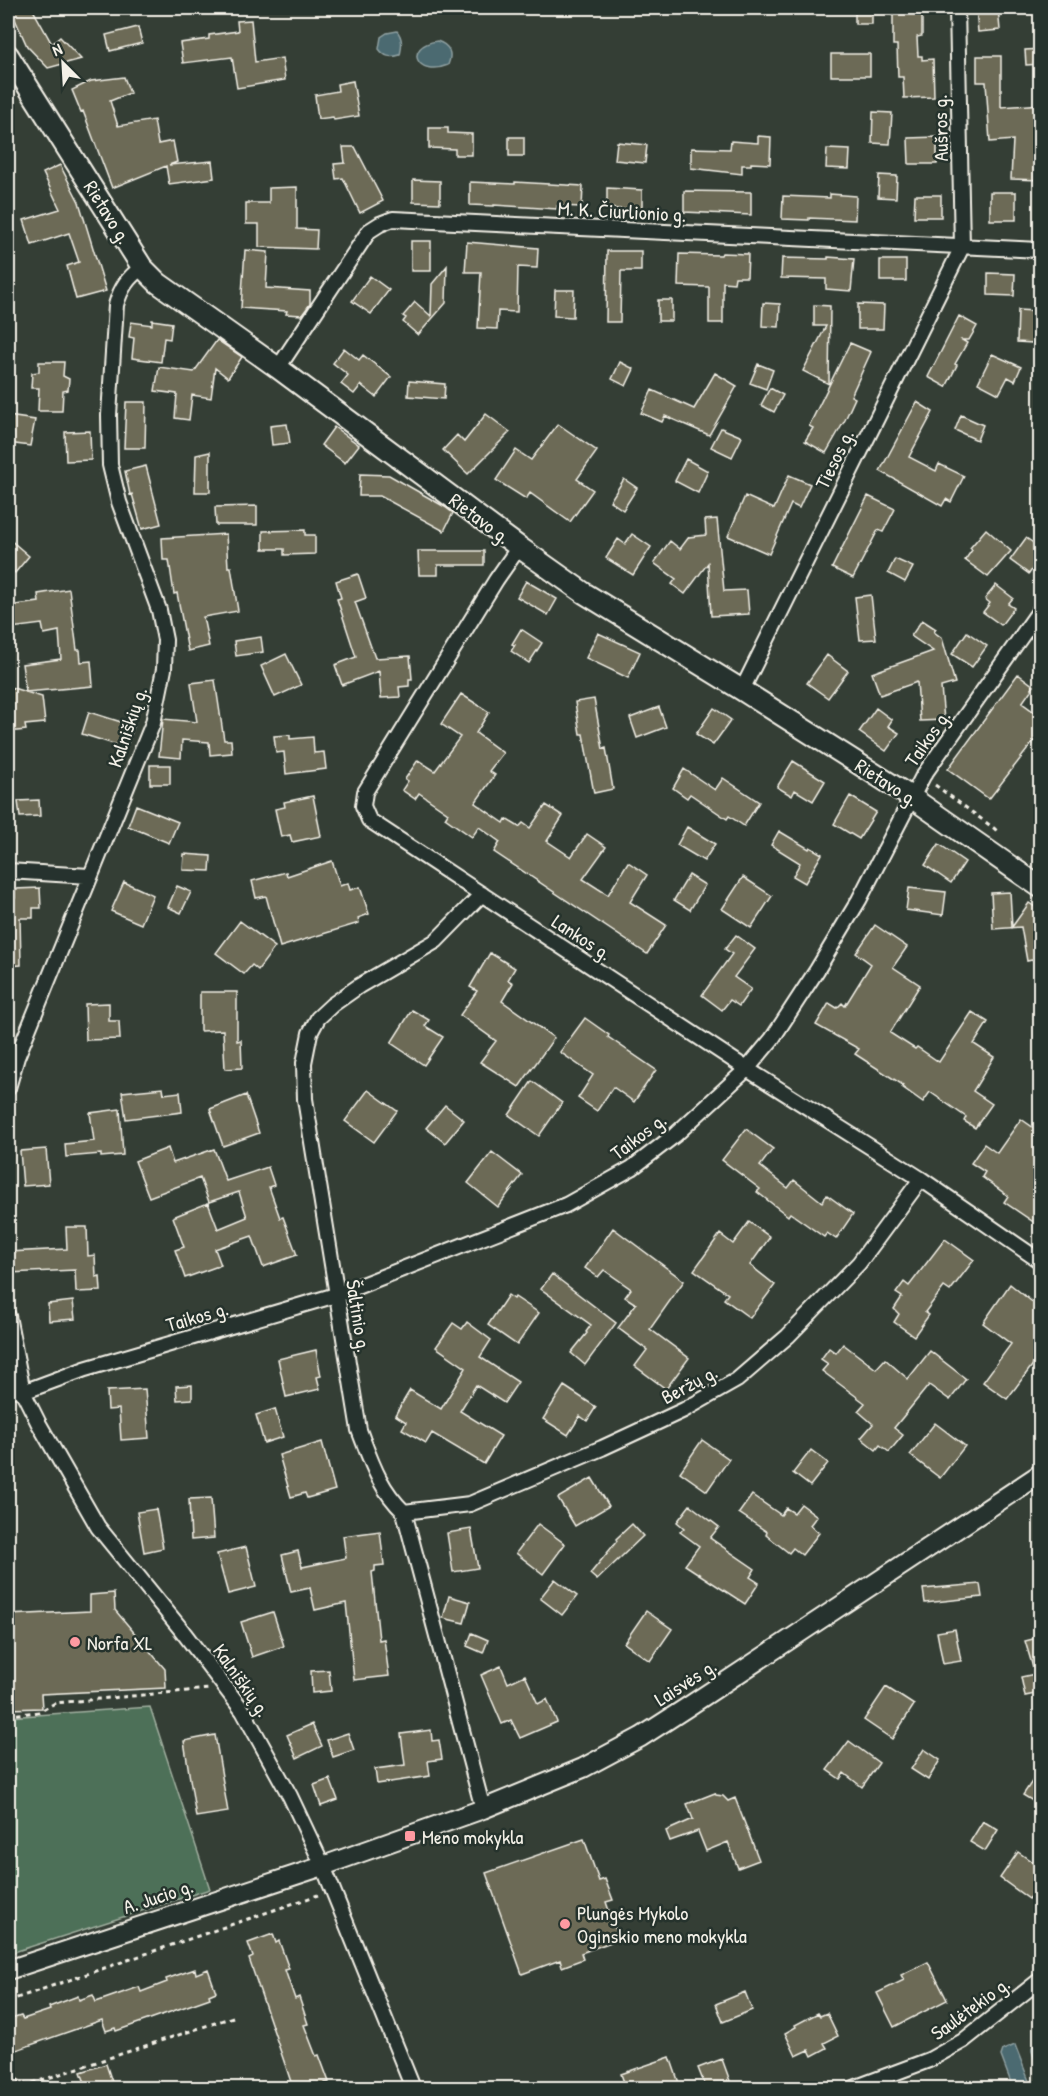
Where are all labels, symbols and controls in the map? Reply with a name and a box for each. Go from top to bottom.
north arrow [33,33,93,93]
text: N [49,37,66,61]
street label: Aušros g. [926,94,954,162]
street label: Rietavo g. [78,175,138,249]
street label: M. K. Čiurlionio g. [557,194,687,228]
street label: Tiesos g. [808,425,860,493]
street label: Rietavo g. [444,486,516,550]
street label: Kalniškių g. [101,683,153,771]
street label: Taikos g. [898,704,956,772]
street label: Rietavo g. [850,752,924,812]
street label: Lankos g. [547,908,617,966]
street label: Taikos g. [605,1106,671,1166]
street label: Šaltinio g. [340,1278,378,1354]
street label: Taikos g. [163,1294,231,1338]
street label: Beržų g. [656,1358,722,1410]
place label: Norfa XL [87,1629,152,1656]
marker: Norfa XL [68,1635,82,1649]
street label: Kalniškių g. [207,1638,277,1722]
street label: Laisvės g. [649,1652,721,1712]
place label: Meno mokykla [422,1823,524,1850]
marker: Meno mokykla [403,1829,417,1843]
street label: A. Jucio g. [120,1872,196,1920]
place label: Plungės Mykolo Oginskio meno mokykla [577,1899,747,1949]
marker: Plungės Mykolo Oginskio meno mokykla [558,1917,572,1931]
street label: Saulėtekio g. [925,1970,1015,2046]

